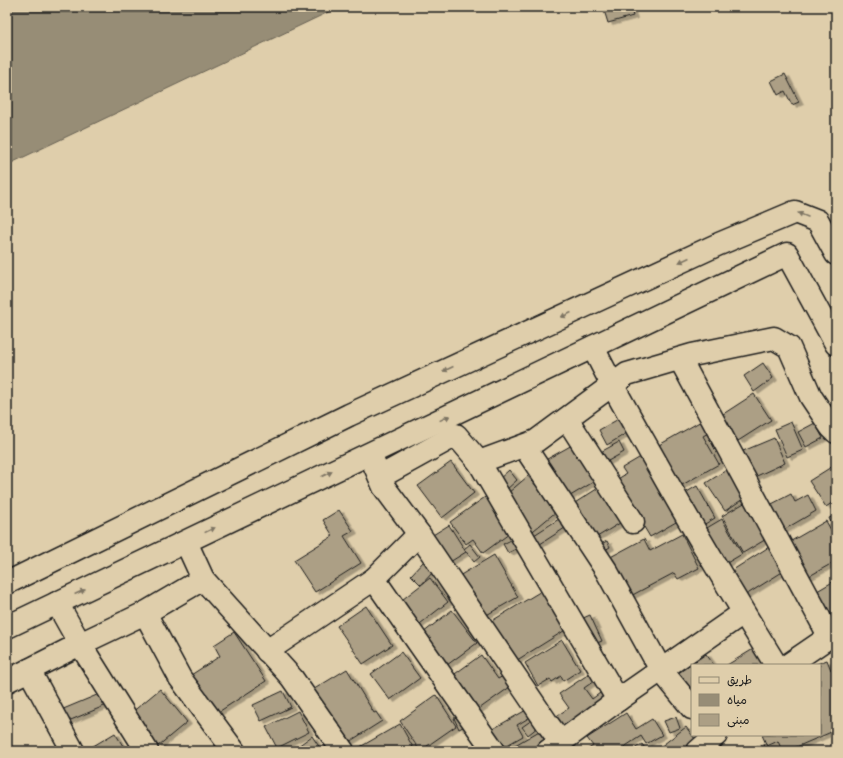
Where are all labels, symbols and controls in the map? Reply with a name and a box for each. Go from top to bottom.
one-way arrow [798,212,809,218]
one-way arrow [679,257,690,263]
one-way arrow [560,312,572,318]
one-way arrow [443,366,454,372]
one-way arrow [439,415,450,421]
one-way arrow [322,471,333,477]
one-way arrow [204,527,216,533]
one-way arrow [74,589,86,595]
legend [691,664,821,736]
text: طريق [727,672,752,689]
text: مياه [727,692,747,709]
text: مبنى [727,712,750,729]

